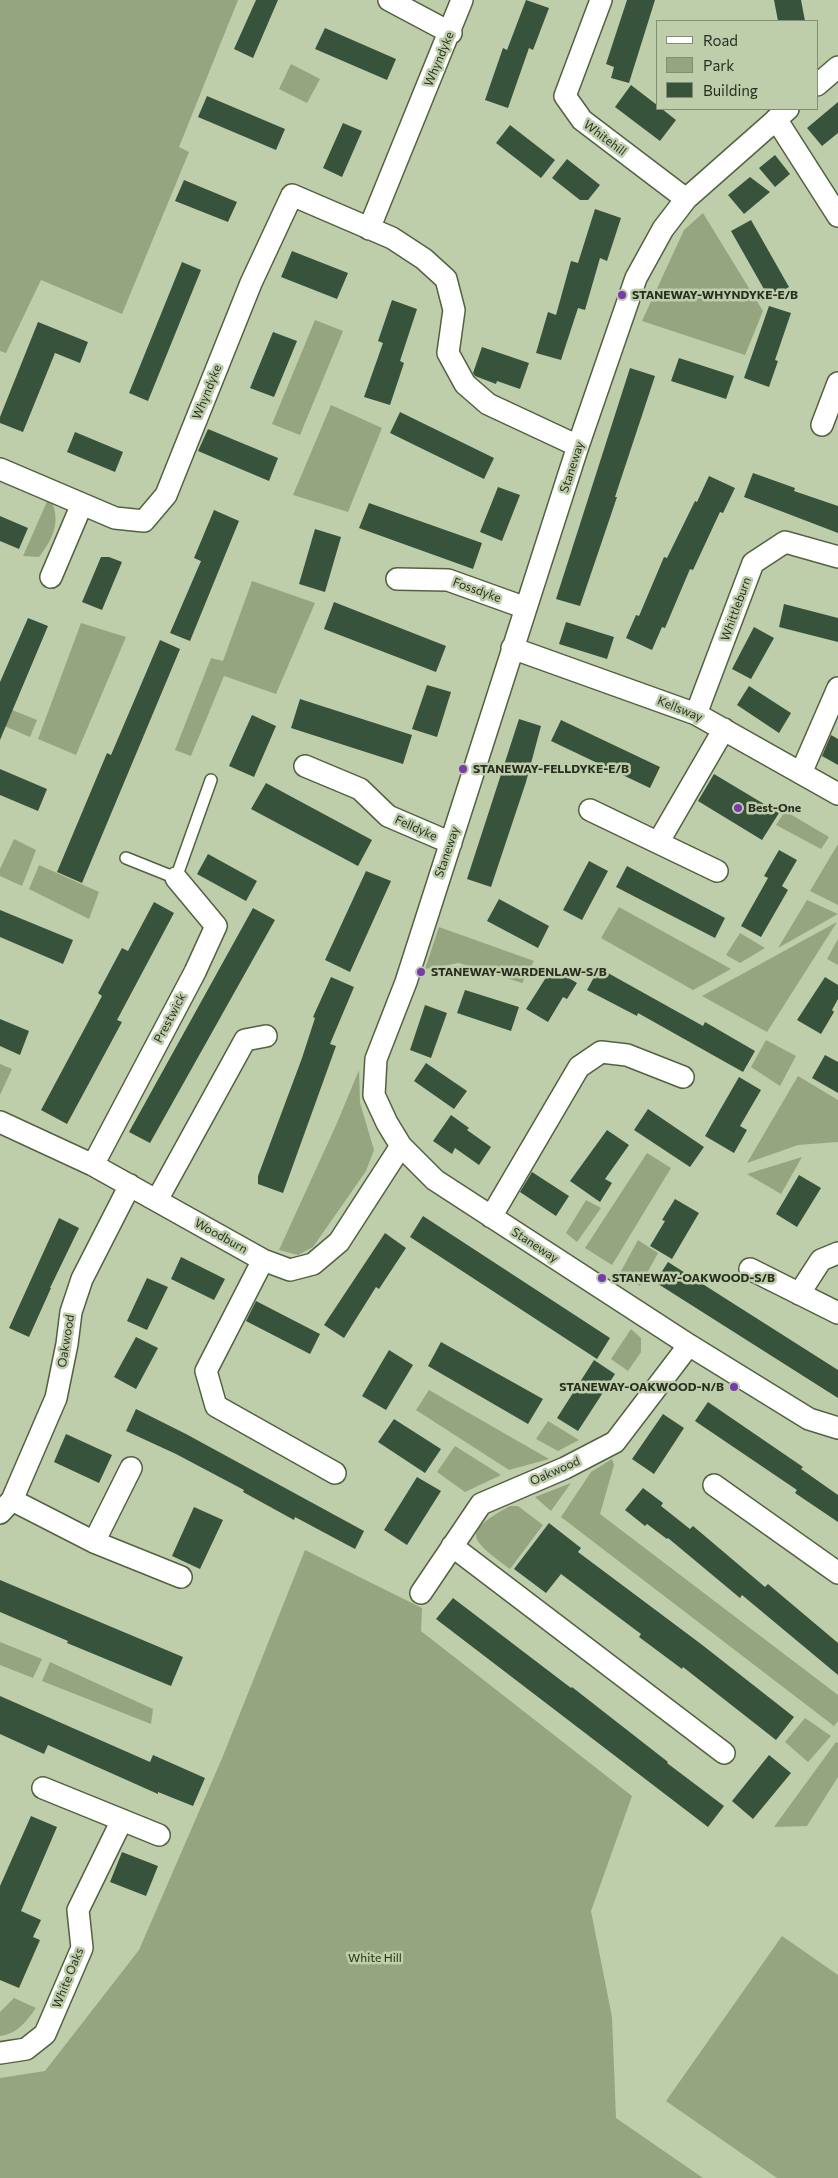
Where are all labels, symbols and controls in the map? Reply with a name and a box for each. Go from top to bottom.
legend [656,20,818,110]
street label: Whyndyke [421,30,457,88]
text: Road [703,31,738,49]
text: Park [703,56,734,74]
text: Building [703,81,758,99]
street label: Whitehill [581,117,629,159]
place label: STANEWAY-WHYNDYKE-E/B [632,288,798,302]
marker: STANEWAY-WHYNDYKE-E/B [616,289,628,301]
street label: Whyndyke [190,363,224,421]
street label: Staneway [557,440,587,494]
street label: Fossdyke [451,575,503,605]
street label: Whittleburn [718,575,754,643]
street label: Kellsway [655,693,705,725]
place label: STANEWAY-FELLDYKE-E/B [473,762,629,776]
marker: STANEWAY-FELLDYKE-E/B [457,763,469,775]
place label: Best-One [748,801,801,815]
marker: Best-One [732,802,744,814]
street label: Felldyke [393,812,439,844]
street label: Staneway [432,825,462,879]
place label: STANEWAY-WARDENLAW-S/B [431,965,607,979]
marker: STANEWAY-WARDENLAW-S/B [415,966,427,978]
street label: Prestwick [151,991,189,1045]
street label: Woodburn [192,1216,250,1256]
street label: Staneway [509,1225,561,1265]
place label: STANEWAY-OAKWOOD-S/B [612,1271,775,1285]
marker: STANEWAY-OAKWOOD-S/B [596,1272,608,1284]
street label: Oakwood [55,1314,77,1368]
place label: STANEWAY-OAKWOOD-N/B [559,1380,724,1394]
marker: STANEWAY-OAKWOOD-N/B [728,1381,740,1393]
street label: Oakwood [528,1454,582,1488]
street label: White Oaks [49,1946,87,2010]
park label: White Hill [348,1951,402,1965]

